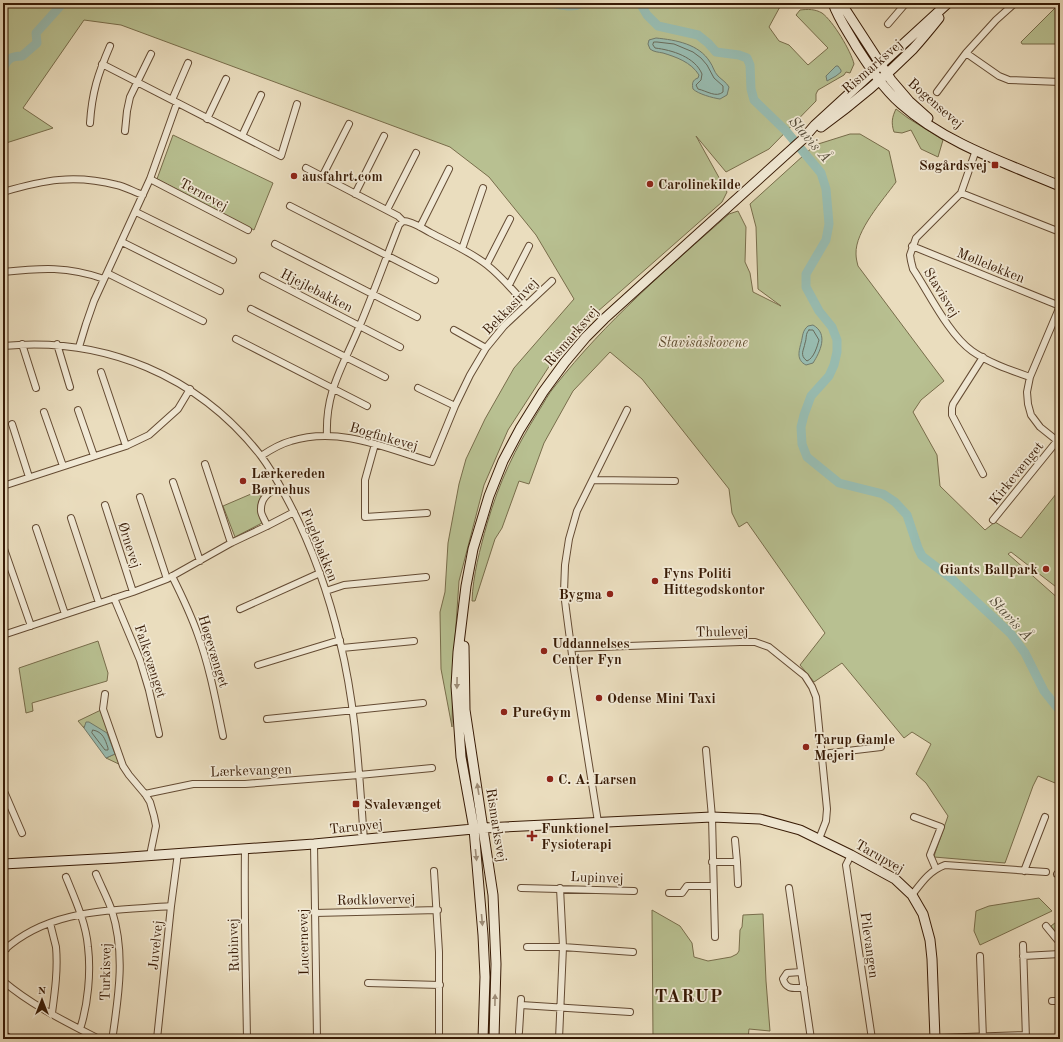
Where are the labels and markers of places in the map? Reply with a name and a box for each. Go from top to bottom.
place label: Søgårdsvej [919,159,987,173]
marker: Søgårdsvej [990,160,1000,170]
place label: ausfahrt.com [302,170,383,184]
marker: ausfahrt.com [289,171,299,181]
place label: Carolinekilde [658,178,741,192]
marker: Carolinekilde [645,179,655,189]
place label: Lærkereden Børnehus [251,467,326,497]
marker: Lærkereden Børnehus [238,476,248,486]
place label: Giants Ballpark [940,563,1038,577]
marker: Giants Ballpark [1041,564,1051,574]
place label: Fyns Politi Hittegodskontor [663,567,765,597]
marker: Fyns Politi Hittegodskontor [650,576,660,586]
place label: Bygma [559,588,602,602]
marker: Bygma [605,589,615,599]
place label: Uddannelses Center Fyn [552,637,629,667]
marker: Uddannelses Center Fyn [539,646,549,656]
place label: Odense Mini Taxi [607,692,716,706]
marker: Odense Mini Taxi [594,693,604,703]
place label: PureGym [512,706,571,720]
marker: PureGym [499,707,509,717]
place label: Tarup Gamle Mejeri [814,733,895,763]
marker: Tarup Gamle Mejeri [801,742,811,752]
place label: C. A. Larsen [558,773,637,787]
marker: C. A. Larsen [545,774,555,784]
place label: Svalevænget [364,798,441,812]
marker: Svalevænget [351,799,361,809]
place label: Funktionel Fysioterapi [541,822,612,852]
marker: Funktionel Fysioterapi [526,830,538,842]

